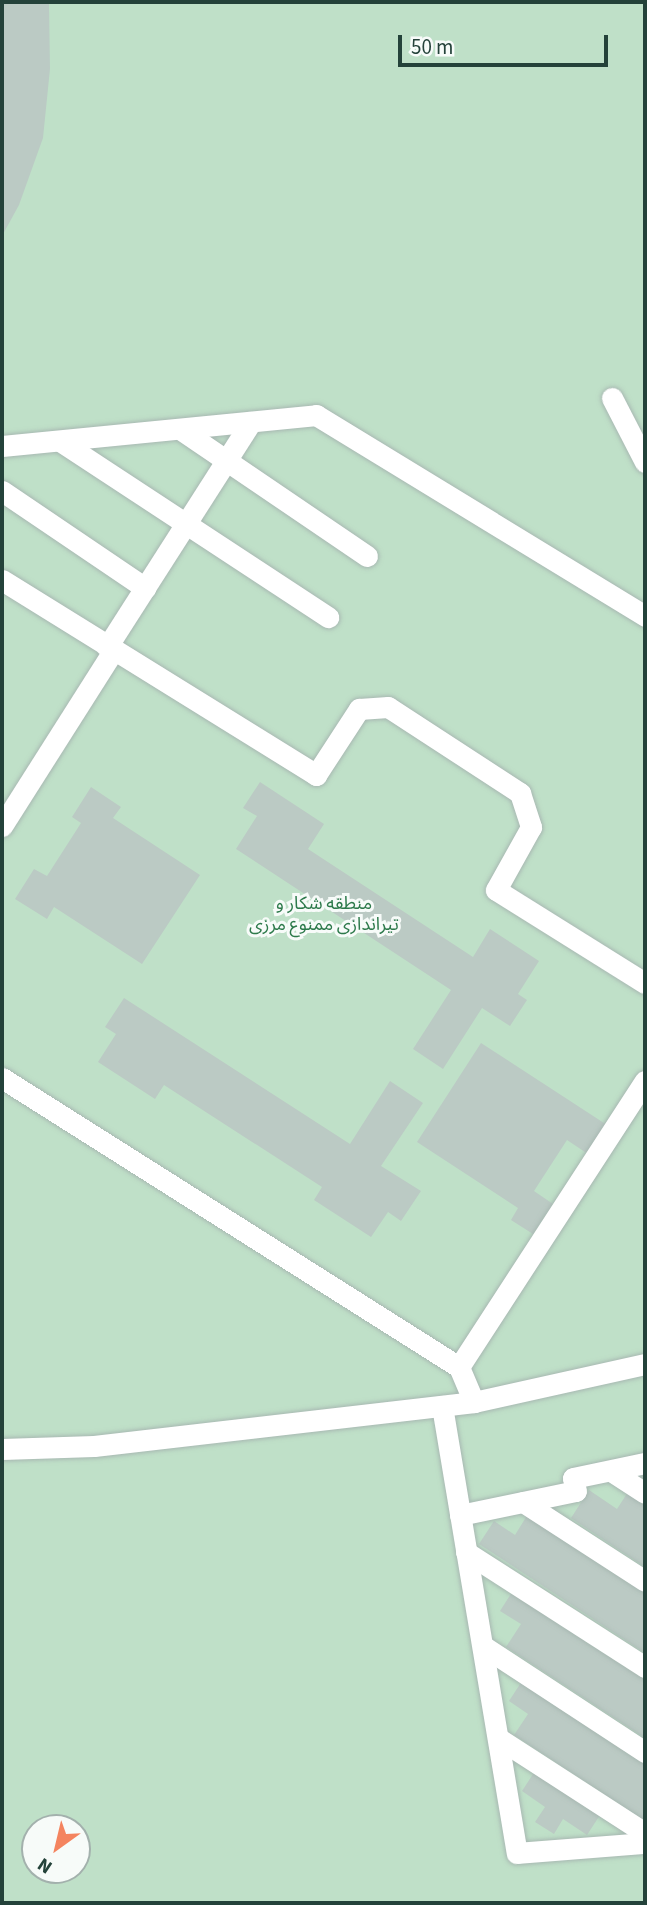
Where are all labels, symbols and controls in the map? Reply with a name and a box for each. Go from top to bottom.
scale bar [402,21,612,65]
text: 50 m [411,32,453,62]
park label: منطقه شکار و تیراندازی ممنوع مرزی [249,894,399,936]
north arrow [21,1814,91,1884]
text: N [32,1850,58,1880]

